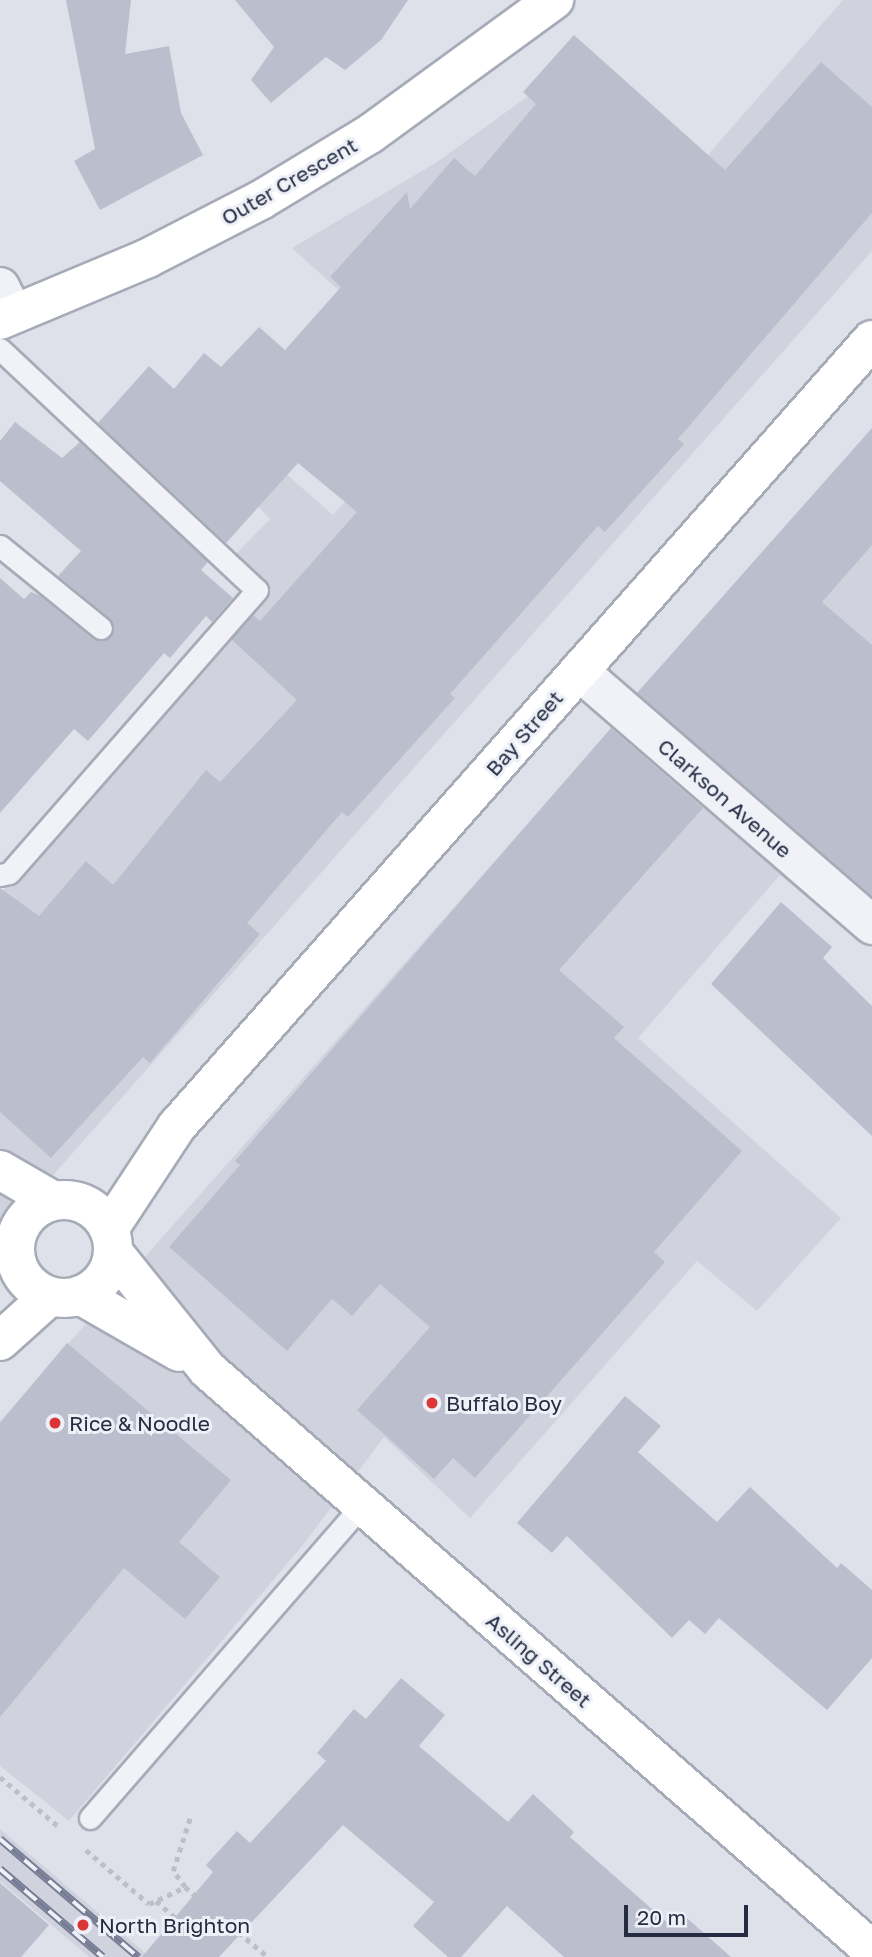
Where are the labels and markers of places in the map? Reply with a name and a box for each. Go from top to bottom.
place label: Buffalo Boy [446,1390,562,1416]
marker: Buffalo Boy [424,1395,440,1411]
place label: Rice & Noodle [69,1410,210,1436]
marker: Rice & Noodle [47,1415,63,1431]
place label: North Brighton [99,1912,250,1938]
marker: North Brighton [73,1915,93,1935]

